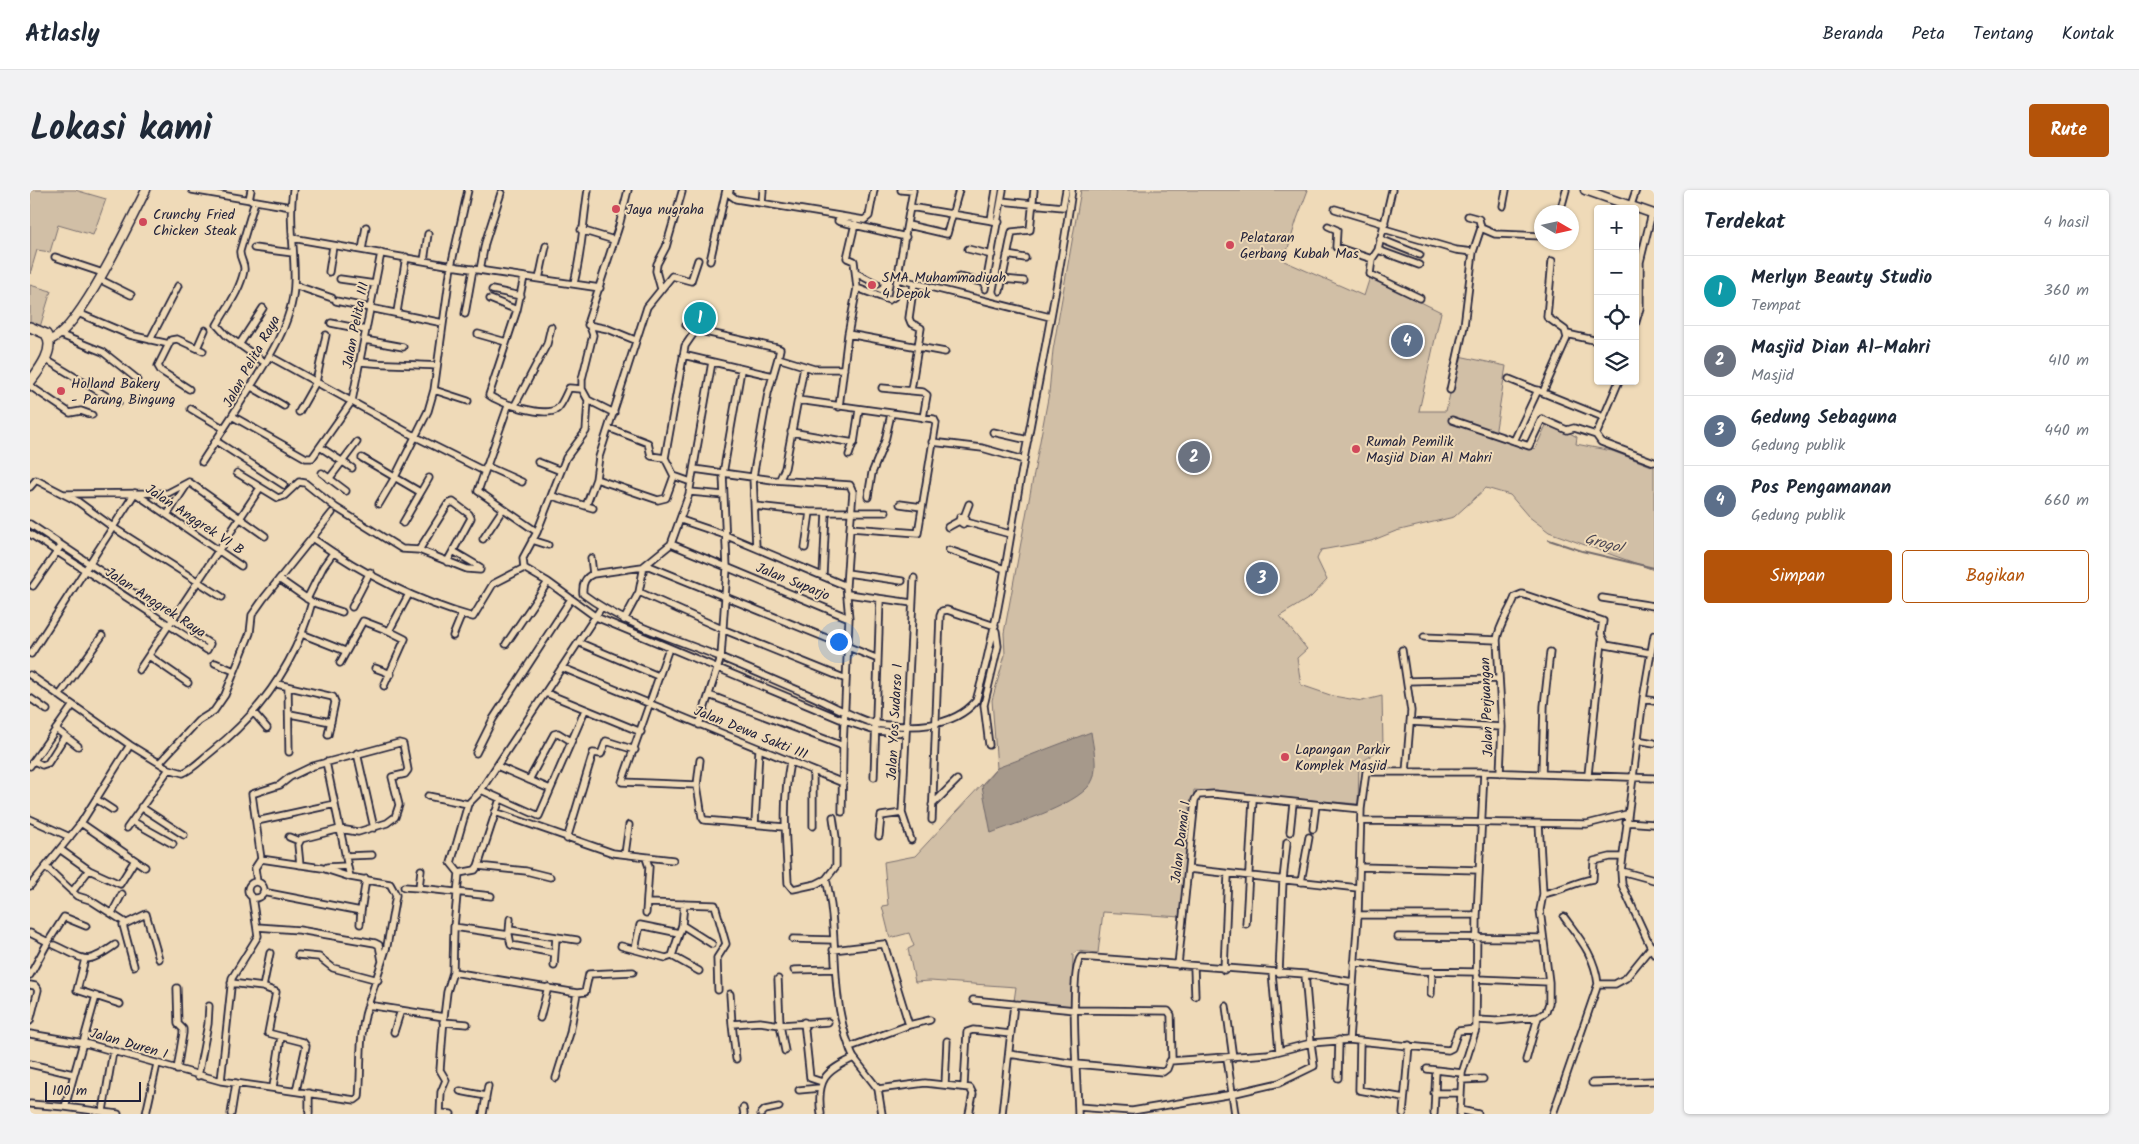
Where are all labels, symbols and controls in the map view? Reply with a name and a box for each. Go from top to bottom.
text: Atlasly [25,15,100,54]
text: Beranda [1823,20,1884,49]
text: Peta [1912,20,1945,49]
text: Tentang [1973,20,2034,49]
text: Kontak [2062,20,2114,49]
text: Lokasi kami [30,102,212,158]
button: Rute [2029,104,2109,157]
place label: Jaya nugraha [626,199,704,221]
marker: Jaya nugraha [610,203,622,215]
place label: Crunchy Fried Chicken Steak [153,204,237,242]
north arrow [1534,205,1579,250]
map controls [1594,205,1639,385]
button: + [1594,205,1639,250]
text: Terdekat [1704,206,1785,239]
text: 4 hasil [2043,210,2089,235]
marker: Crunchy Fried Chicken Steak [137,216,149,228]
place label: Pelataran Gerbang Kubah Mas [1240,227,1359,265]
marker: Pelataran Gerbang Kubah Mas [1224,239,1236,251]
button: − [1594,250,1639,295]
text: Merlyn Beauty Studio [1751,263,1932,293]
place label: SMA Muhammadiyah 4 Depok [882,267,1006,305]
text: 1 [1718,278,1722,303]
text: 360 m [2044,278,2089,303]
marker: SMA Muhammadiyah 4 Depok [866,279,878,291]
street label: Jalan Pelita III [337,280,375,370]
text: Tempat [1751,293,1801,318]
button: locate [1594,295,1639,340]
pin: 1 [684,299,716,337]
street label: Jalan Pelita Raya [217,311,286,412]
pin: 4 [1391,322,1423,360]
text: Masjid Dian Al-Mahri [1751,333,1930,363]
button: layers [1594,340,1639,385]
text: 2 [1715,348,1725,373]
text: 410 m [2048,348,2089,373]
text: Masjid [1751,363,1794,388]
place label: Holland Bakery - Parung Bingung [71,373,176,411]
marker: Holland Bakery - Parung Bingung [55,385,67,397]
text: Gedung Sebaguna [1751,403,1897,433]
text: 3 [1716,418,1724,443]
text: 440 m [2044,418,2089,443]
place label: Rumah Pemilik Masjid Dian Al Mahri [1366,431,1492,469]
text: Gedung publik [1751,433,1845,458]
pin: 2 [1178,438,1210,476]
marker: Rumah Pemilik Masjid Dian Al Mahri [1350,443,1362,455]
text: Pos Pengamanan [1751,473,1891,503]
street label: Jalan Anggrek VI B [141,479,248,561]
text: 4 [1716,488,1724,513]
text: 660 m [2044,488,2089,513]
text: Gedung publik [1751,503,1845,528]
water label: Grogol [1582,527,1629,561]
button: Simpan [1704,550,1892,603]
button: Bagikan [1902,550,2089,603]
street label: Jalan Suparjo [752,557,833,607]
pin: 3 [1246,559,1278,597]
street label: Jalan Anggrek Raya [101,562,210,644]
your location [826,629,852,655]
street label: Jalan Perjuangan [1474,657,1500,757]
street label: Jalan Yos Sudarso 1 [881,663,909,781]
street label: Jalan Dewa Sakti III [690,700,811,766]
place label: Lapangan Parkir Komplek Masjid [1295,739,1391,777]
marker: Lapangan Parkir Komplek Masjid [1279,751,1291,763]
street label: Jalan Damai I [1165,800,1197,885]
street label: Jalan Duren I [87,1022,170,1066]
scale bar [45,1079,141,1102]
text: 100 m [52,1080,87,1102]

